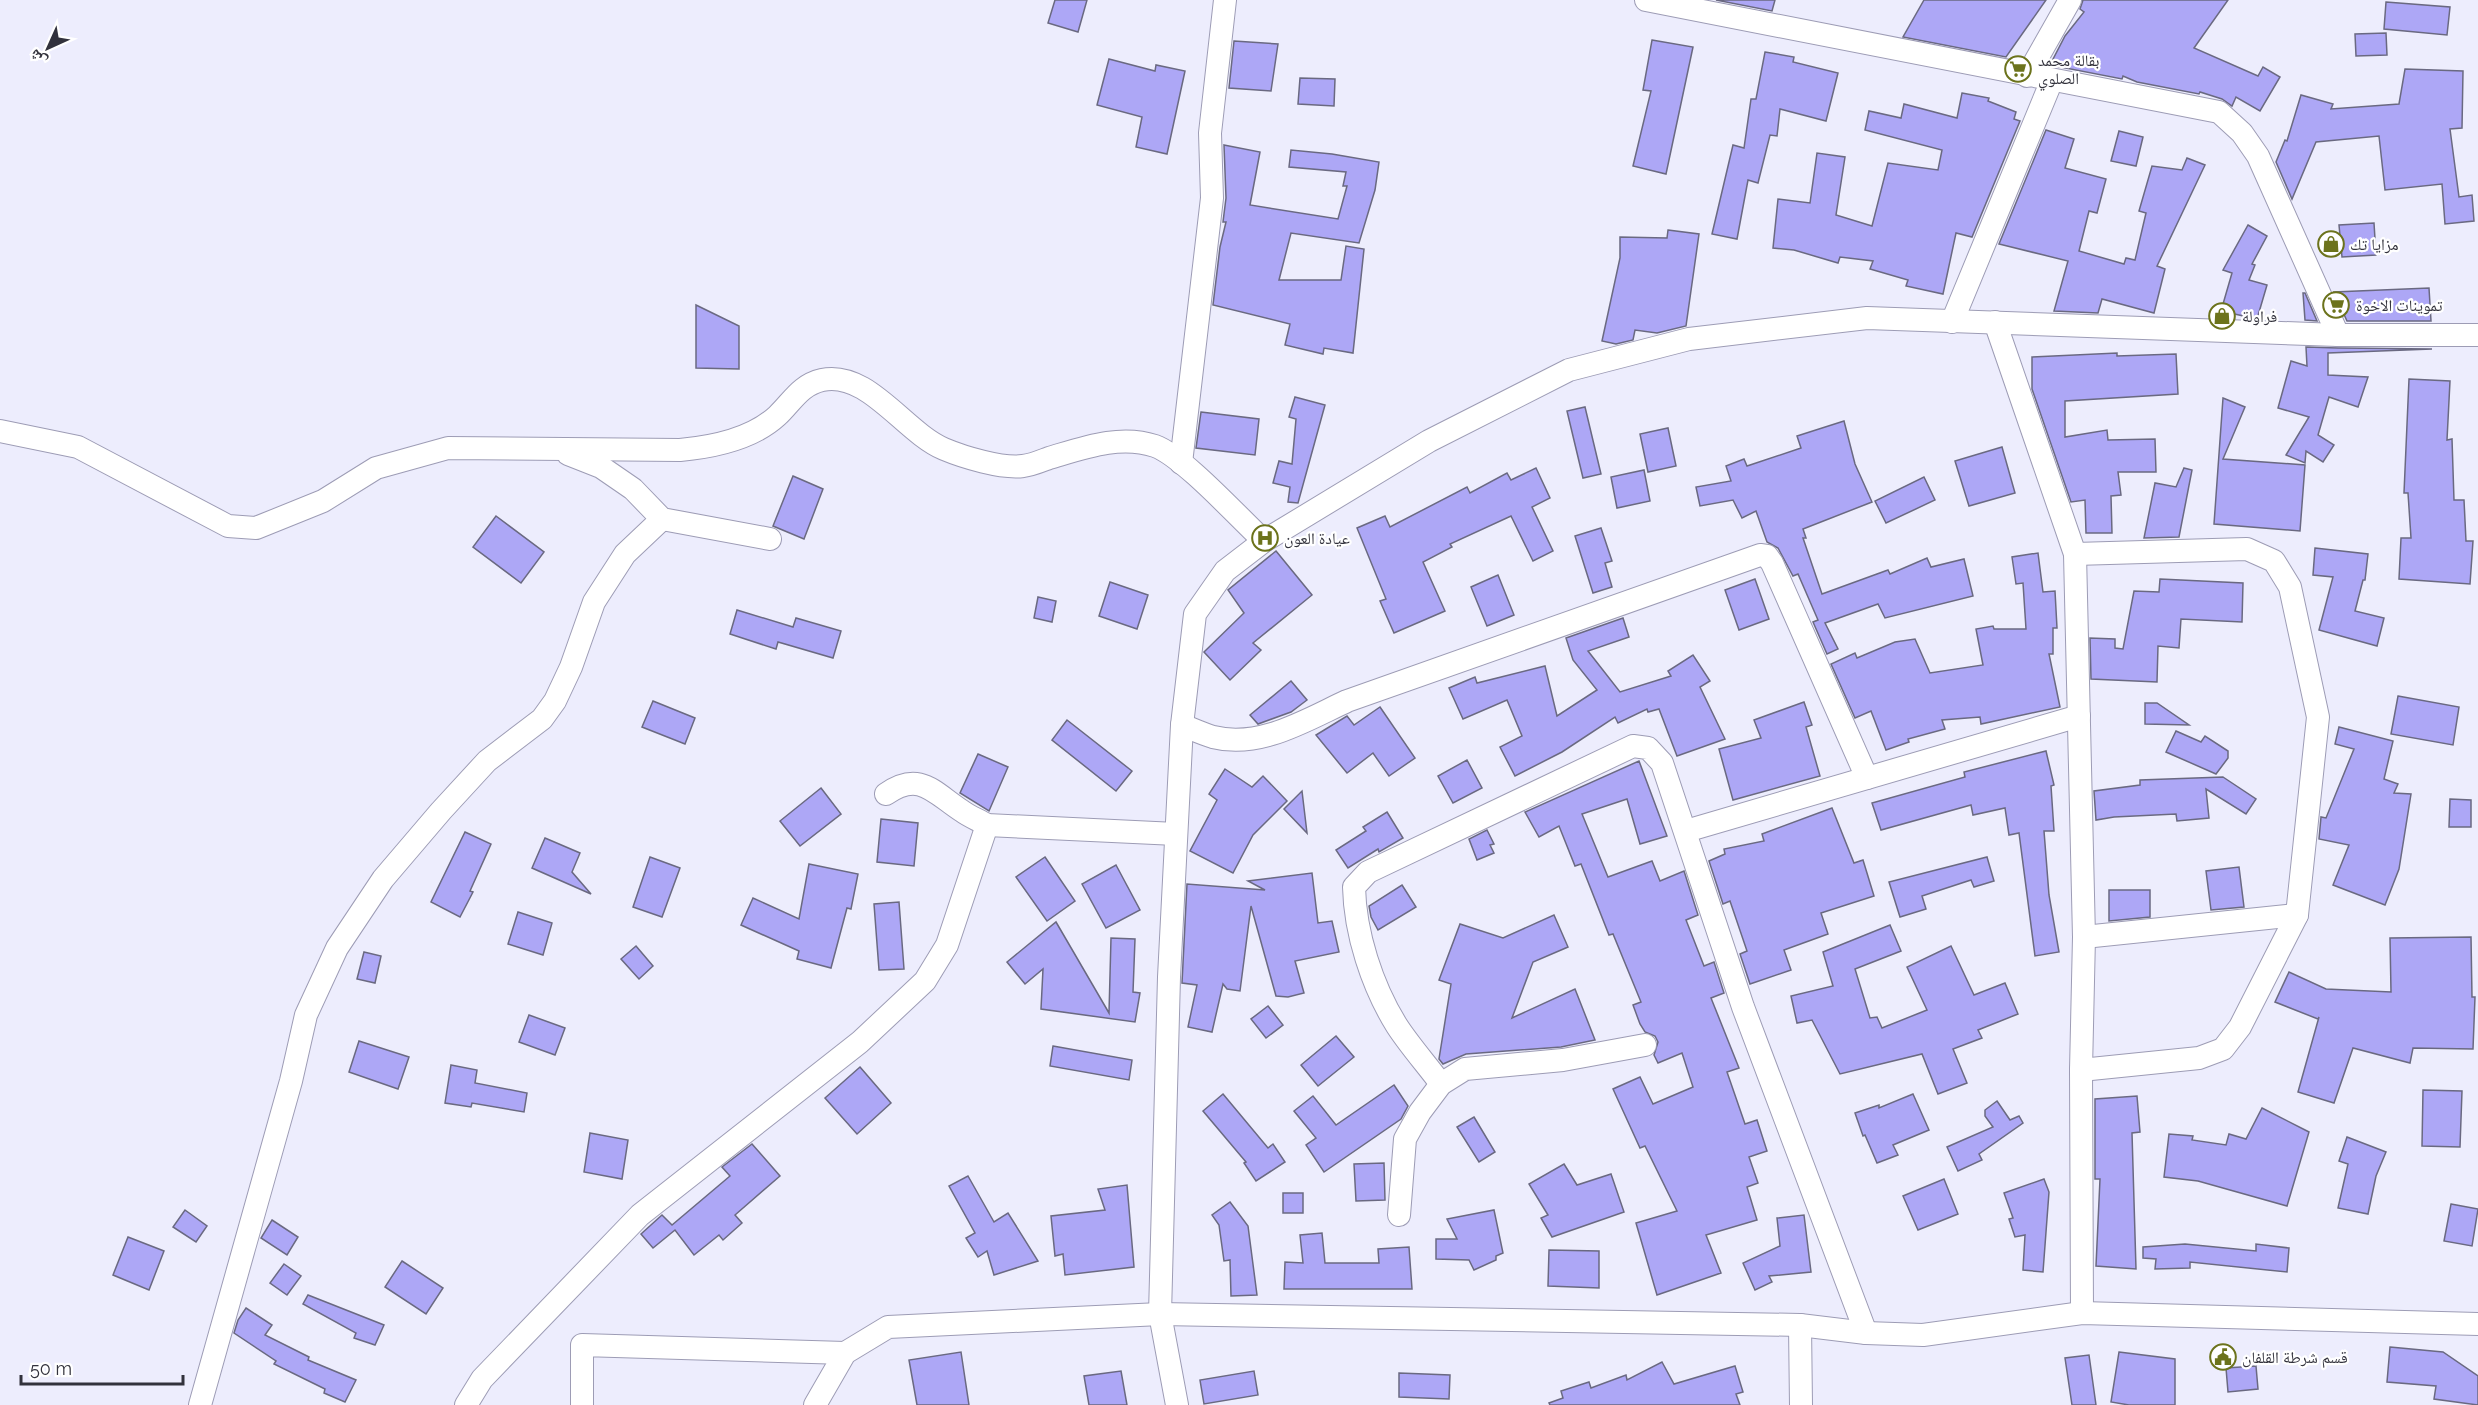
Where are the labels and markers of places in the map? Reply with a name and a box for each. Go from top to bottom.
place label: بقالة محمد الصلوي [2038,51,2100,91]
supermarket icon: بقالة محمد الصلوي [2003,54,2033,84]
shop icon: مزايا تك [2316,229,2346,259]
place label: مزايا تك [2350,235,2398,254]
supermarket icon: تموينات الاخوة [2321,290,2351,320]
place label: تموينات الاخوة [2356,296,2443,315]
shop icon: فراولة [2207,301,2237,331]
place label: فراولة [2242,307,2277,326]
hospital icon: عيادة العون [1250,523,1280,553]
place label: عيادة العون [1284,529,1350,549]
public building icon: قسم شرطة القلفان [2208,1342,2238,1372]
place label: قسم شرطة القلفان [2242,1348,2348,1368]

